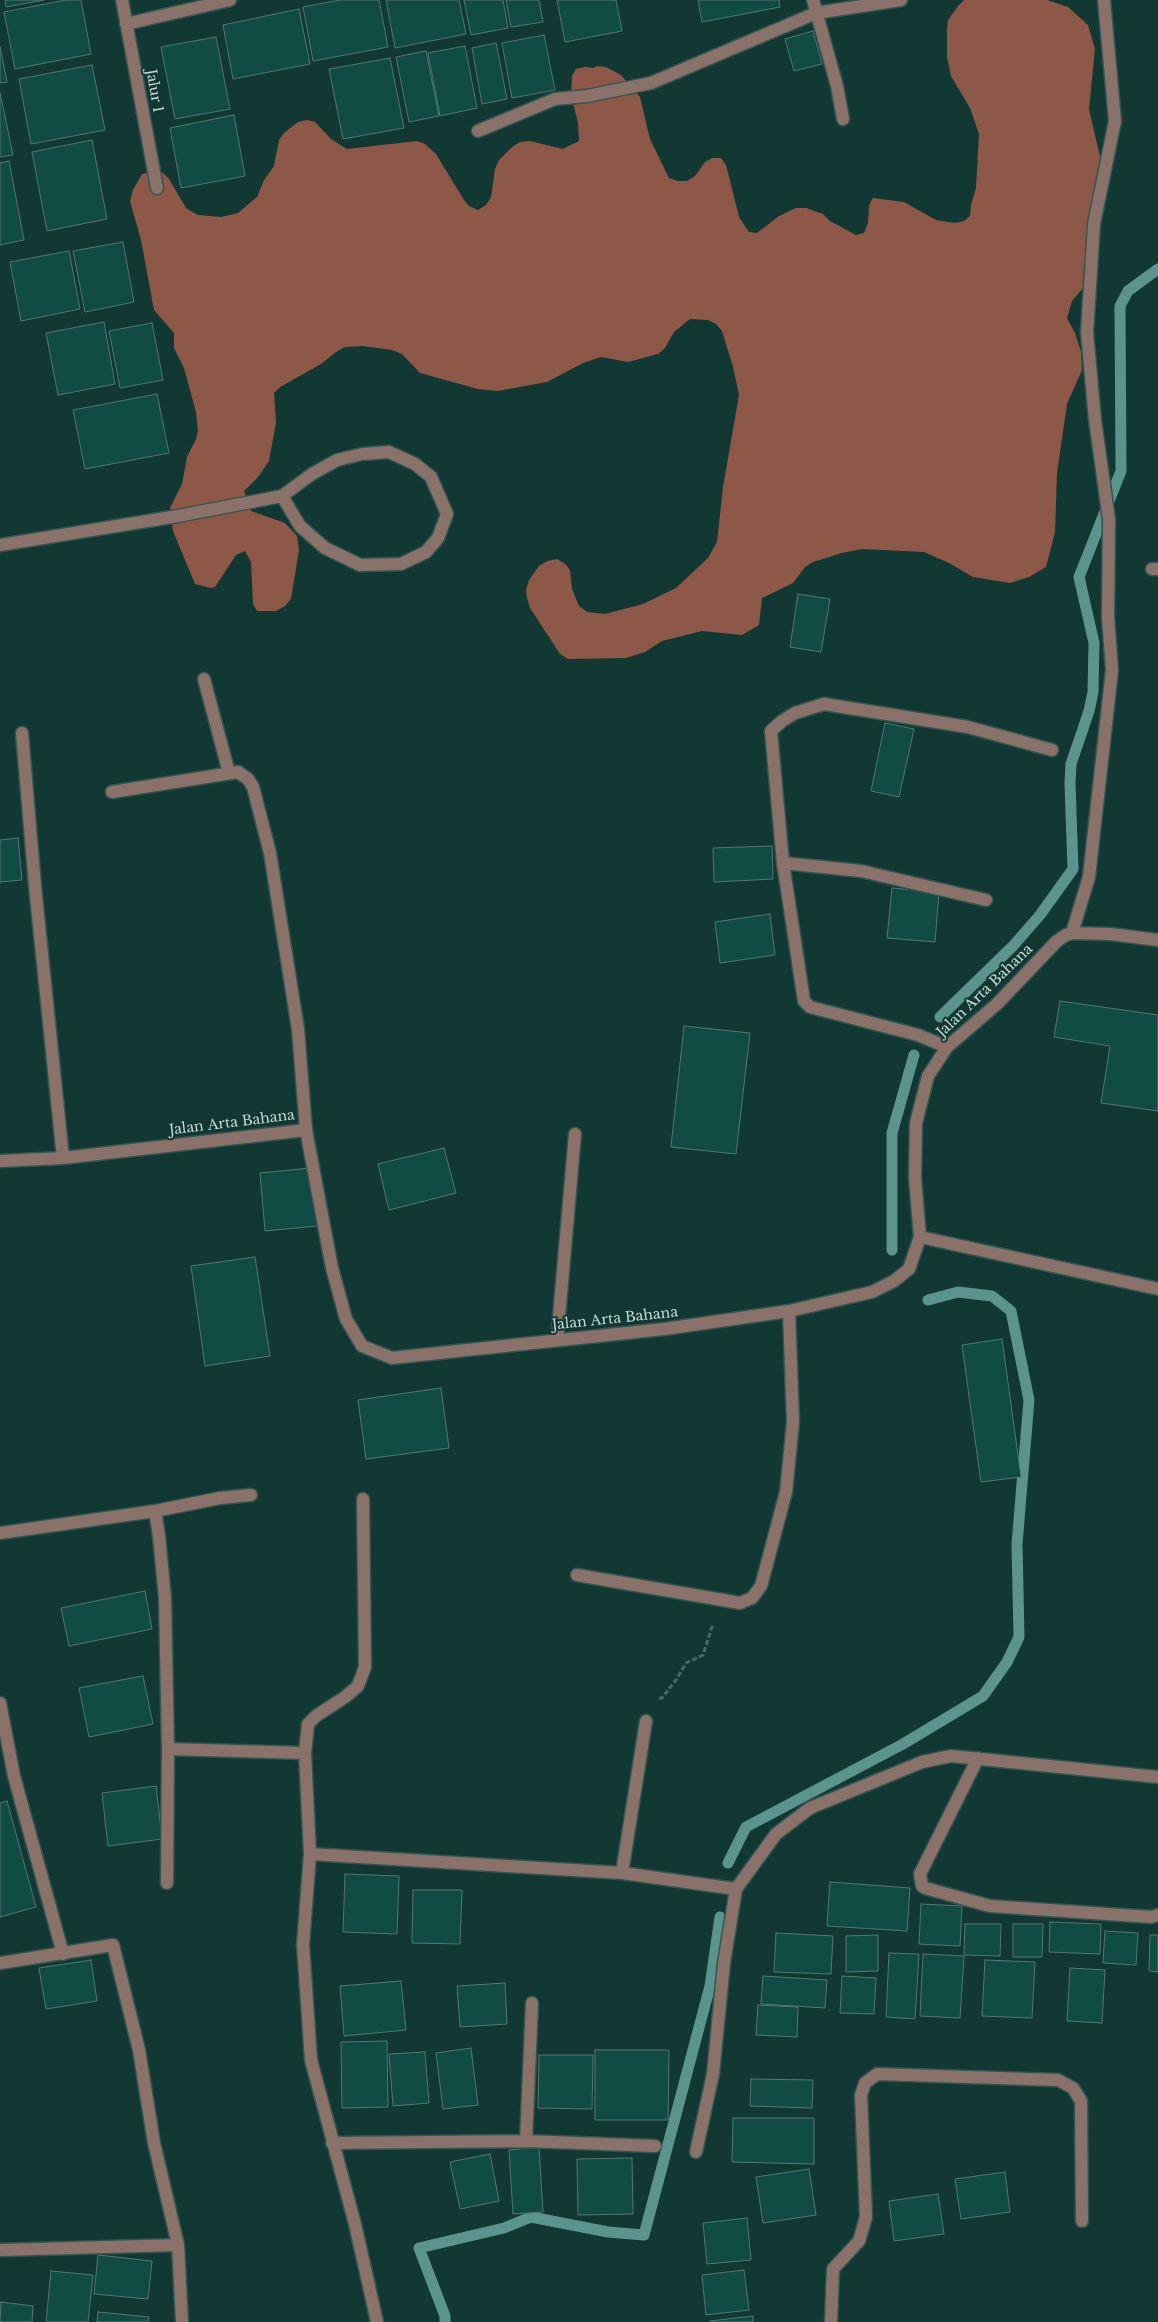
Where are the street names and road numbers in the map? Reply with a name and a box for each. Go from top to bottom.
street label: Jalur 1 [142,68,166,114]
street label: Jalan Arta Bahana [934,941,1036,1041]
street label: Jalan Arta Bahana [168,1107,296,1139]
street label: Jalan Arta Bahana [551,1304,679,1334]

